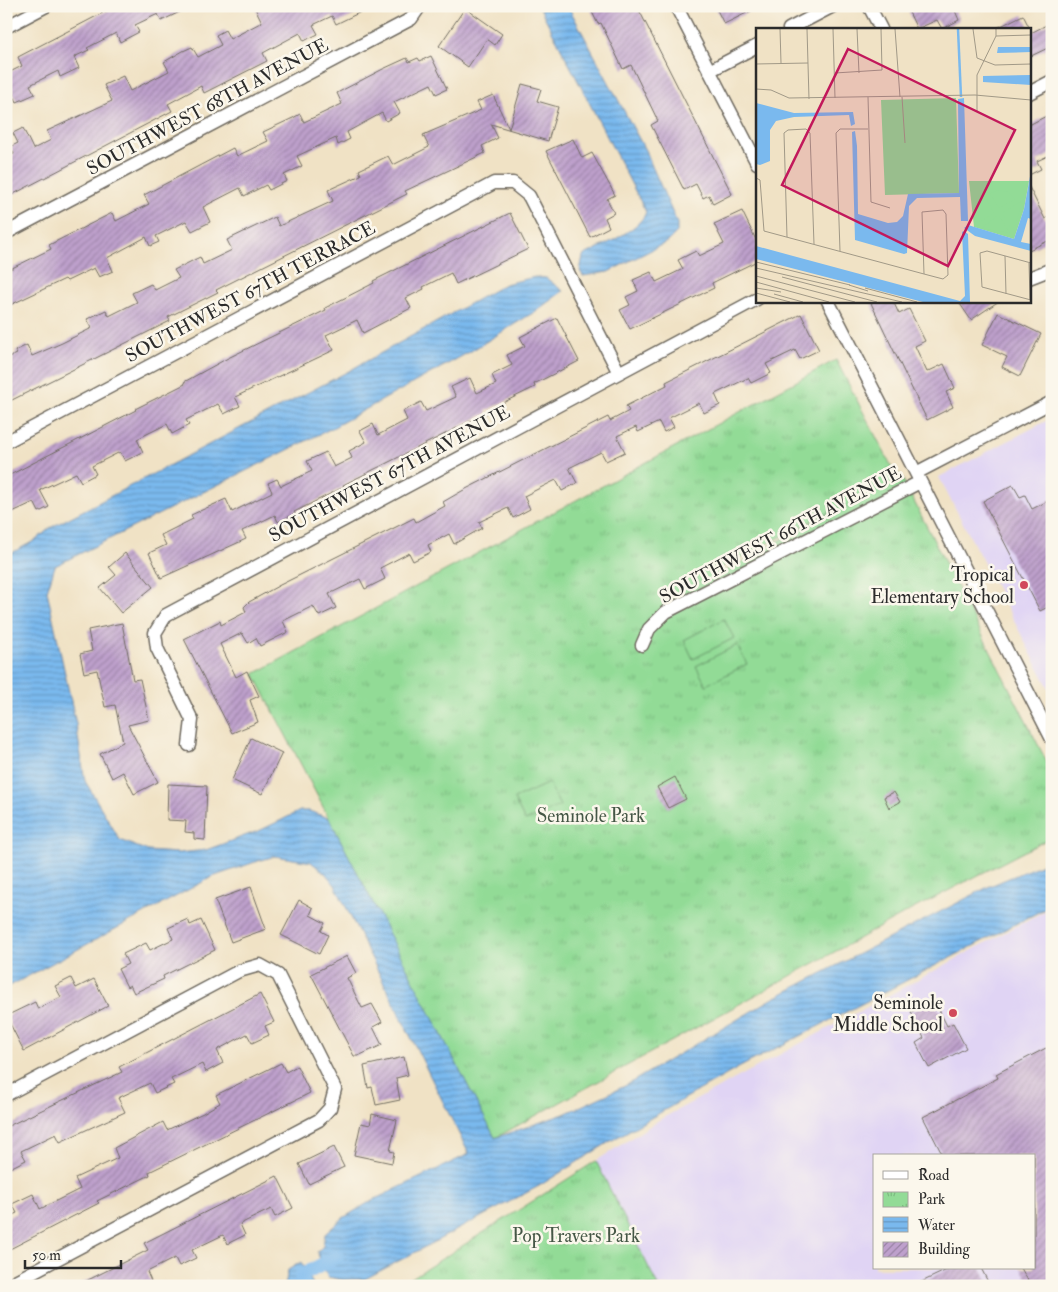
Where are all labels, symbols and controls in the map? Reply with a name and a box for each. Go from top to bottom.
inset map [756,28,1030,302]
street label: SOUTHWEST 68TH AVENUE [83,33,333,181]
street label: SOUTHWEST 67TH TERRACE [121,216,380,368]
street label: SOUTHWEST 67TH AVENUE [265,400,514,548]
street label: SOUTHWEST 66TH AVENUE [655,461,906,609]
place label: Tropical Elementary School [871,563,1014,609]
marker: Tropical Elementary School [1018,579,1030,591]
park label: Seminole Park [537,804,645,828]
place label: Seminole Middle School [833,991,943,1037]
marker: Seminole Middle School [947,1007,959,1019]
legend [873,1154,1036,1270]
text: Road [918,1166,950,1185]
text: Park [918,1190,945,1209]
text: Water [917,1216,955,1235]
park label: Pop Travers Park [512,1224,640,1249]
scale bar [25,1237,121,1269]
text: Building [918,1240,970,1259]
text: 50 m [32,1246,61,1265]

